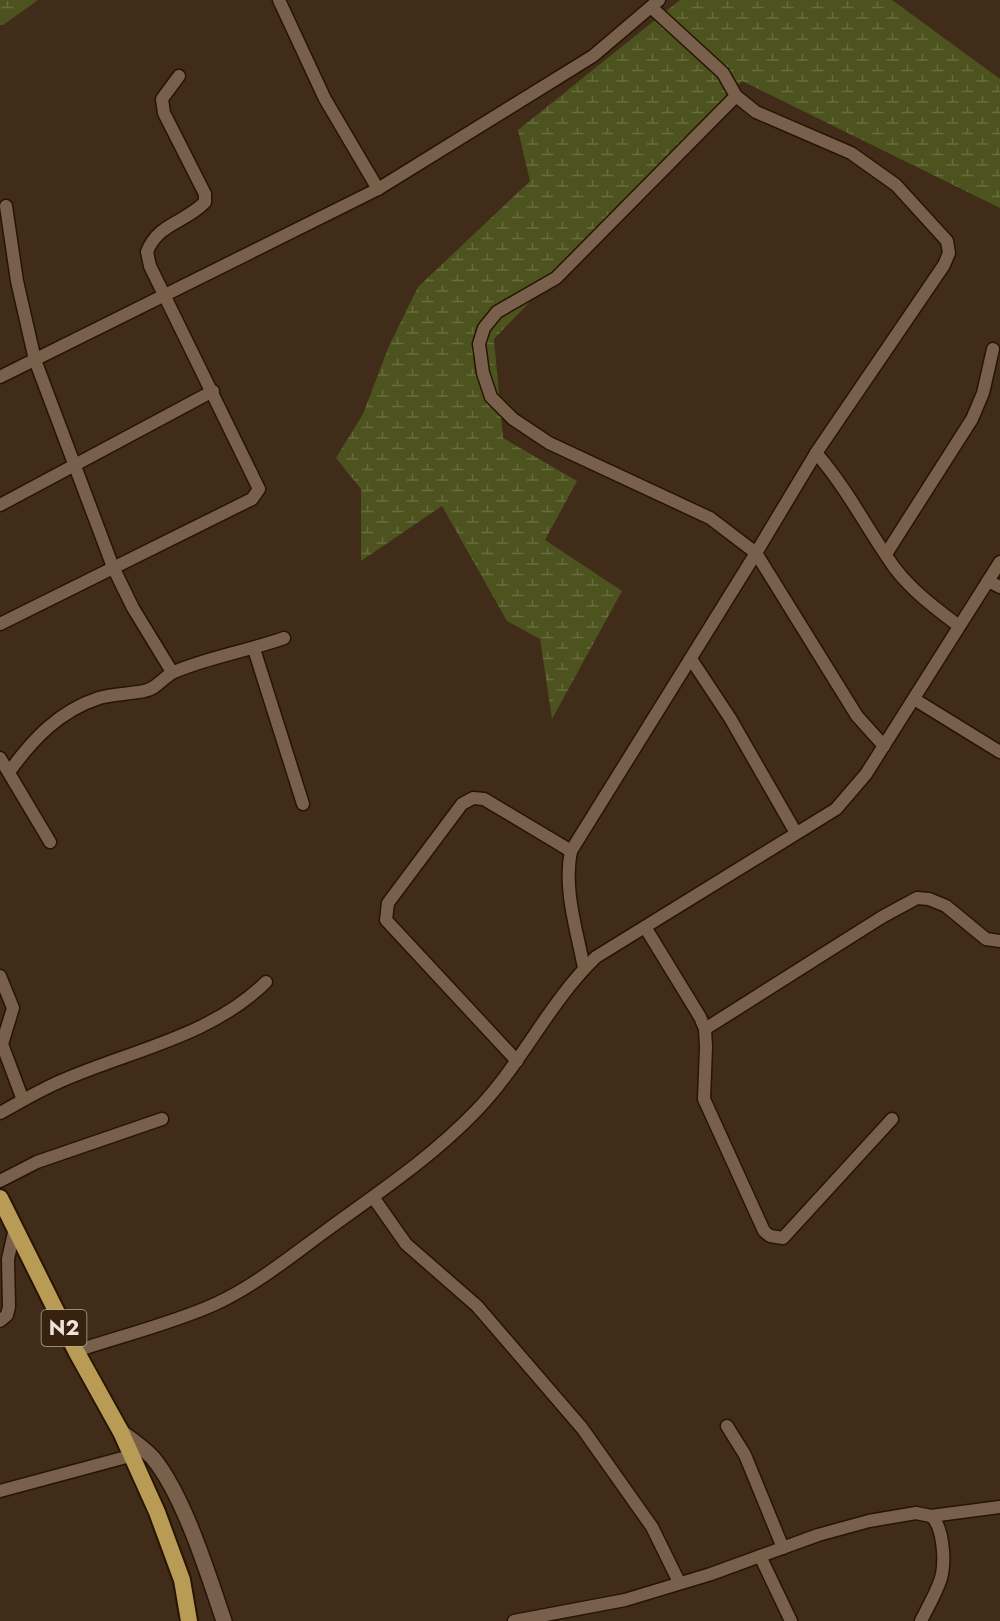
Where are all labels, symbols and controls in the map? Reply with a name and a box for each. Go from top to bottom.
road number: N2 [42,1310,86,1346]

